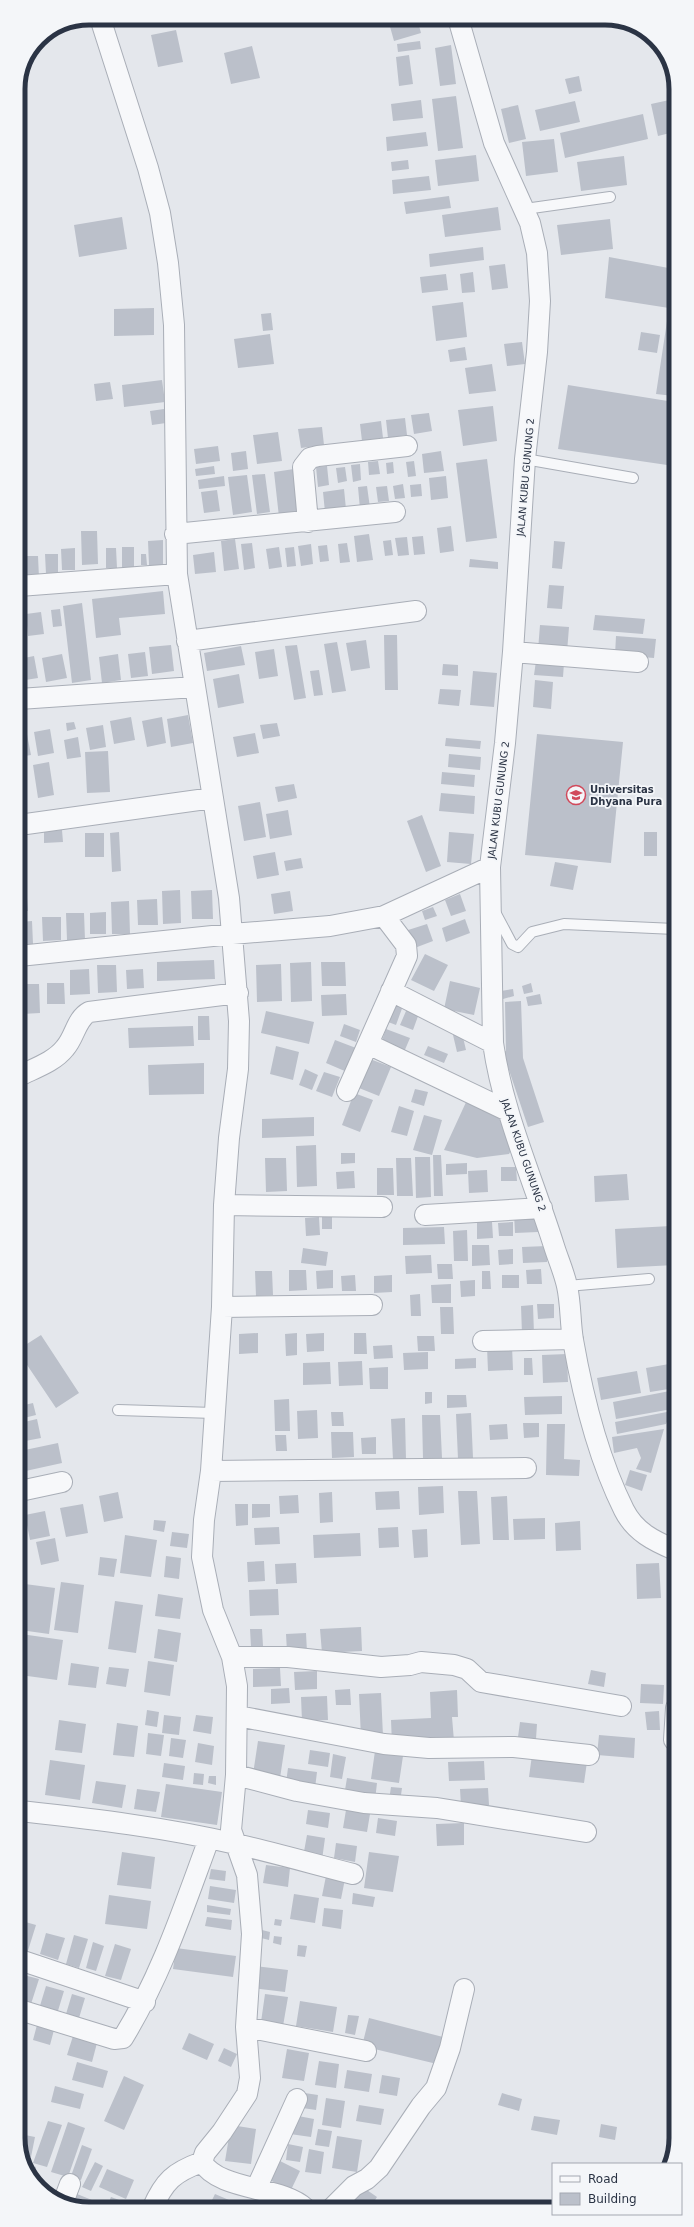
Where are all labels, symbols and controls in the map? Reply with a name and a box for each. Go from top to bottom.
street label: JALAN KUBU GUNUNG 2 [515,418,536,538]
street label: JALAN KUBU GUNUNG 2 [486,741,511,861]
school or university icon: Universitas Dhyana Pura [565,784,587,806]
place label: Universitas Dhyana Pura [590,784,662,807]
street label: JALAN KUBU GUNUNG 2 [499,1096,548,1213]
legend [552,2163,682,2215]
text: Road [588,2172,618,2186]
text: Building [588,2192,637,2206]

